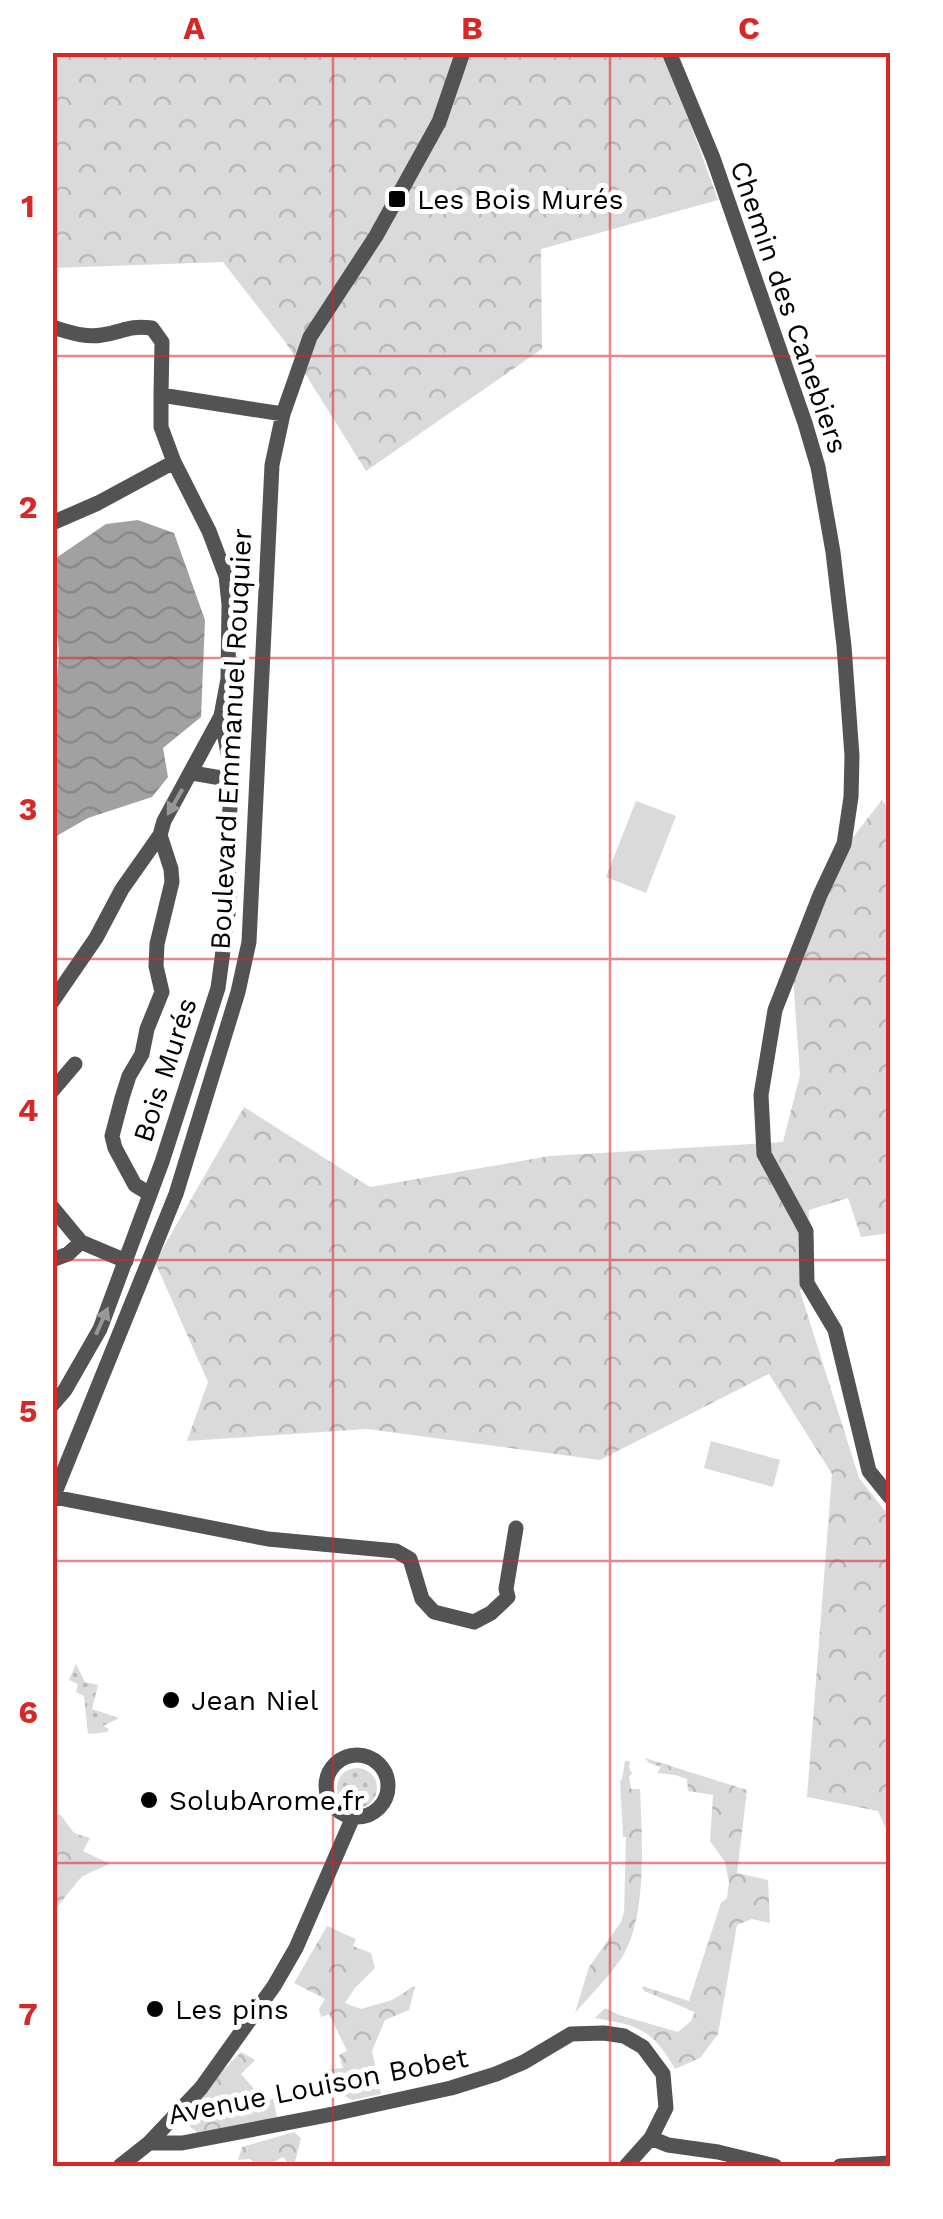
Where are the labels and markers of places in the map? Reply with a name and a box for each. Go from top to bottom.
place label: Les Bois Murés [417,183,623,216]
marker: Les Bois Murés [386,188,408,210]
place label: Jean Niel [191,1684,319,1717]
marker: Jean Niel [160,1689,182,1711]
place label: SolubArome.fr [169,1784,365,1817]
marker: SolubArome.fr [138,1789,160,1811]
place label: Les pins [175,1993,289,2026]
marker: Les pins [144,1998,166,2020]

